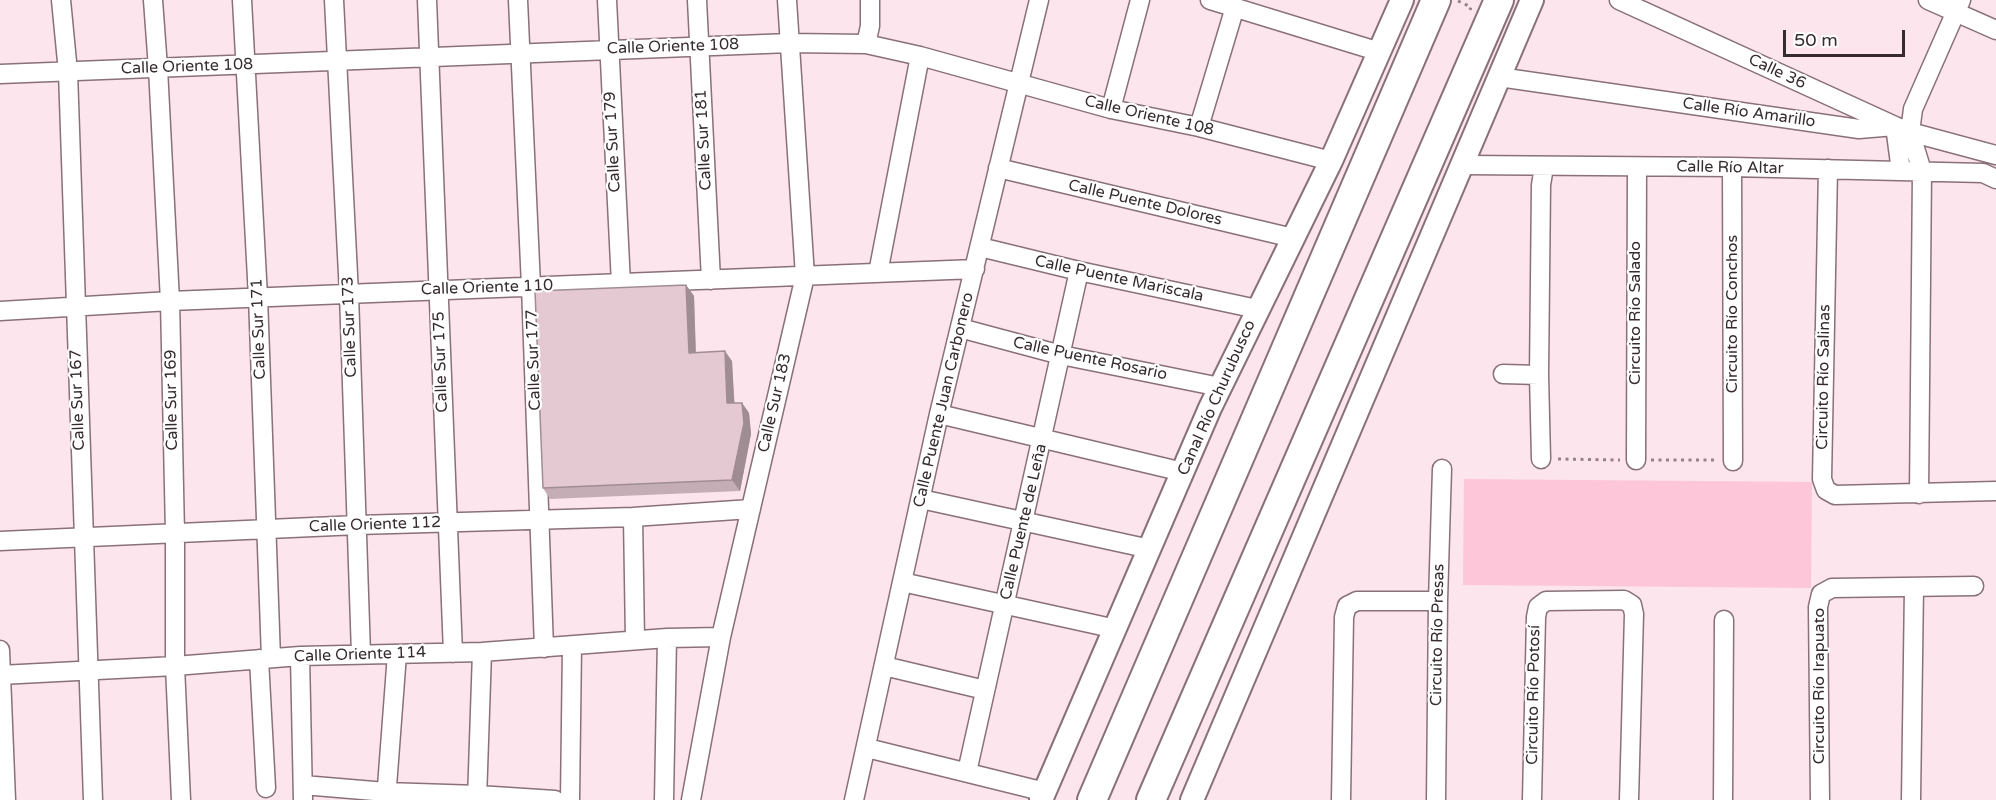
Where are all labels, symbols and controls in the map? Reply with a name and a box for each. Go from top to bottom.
scale bar [1786,18,1908,56]
text: 50 m [1794,29,1838,51]
street label: Calle Oriente 108 [607,35,739,59]
street label: Calle 36 [1745,50,1809,94]
street label: Calle Oriente 108 [121,55,253,79]
street label: Calle Sur 181 [692,89,716,191]
street label: Calle Sur 179 [601,91,625,193]
street label: Calle Oriente 108 [1082,92,1216,140]
street label: Calle Río Amarillo [1681,94,1817,132]
street label: Calle Río Altar [1676,157,1784,179]
street label: Calle Puente Dolores [1066,176,1224,230]
street label: Circuito Río Conchos [1723,235,1743,393]
street label: Circuito Río Salado [1626,241,1646,385]
street label: Calle Puente Mariscala [1033,252,1205,306]
street label: Calle Sur 173 [339,276,361,378]
street label: Calle Oriente 110 [421,276,553,300]
street label: Calle Sur 171 [248,278,270,380]
street label: Calle Puente Juan Carbonero [910,291,978,509]
street label: Circuito Río Salinas [1813,304,1835,450]
street label: Calle Sur 177 [523,309,545,411]
street label: Calle Sur 175 [430,311,452,413]
street label: Canal Río Churubusco [1174,317,1260,479]
street label: Calle Puente Rosario [1011,333,1169,385]
street label: Calle Sur 167 [67,349,89,451]
street label: Calle Sur 169 [162,349,182,451]
street label: Calle Sur 183 [754,352,796,454]
street label: Calle Puente de Leña [997,442,1051,602]
street label: Calle Oriente 112 [309,513,441,537]
street label: Circuito Río Presas [1427,564,1449,706]
street label: Circuito Río Irapuato [1810,608,1830,764]
street label: Circuito Río Potosí [1523,625,1545,765]
street label: Calle Oriente 114 [294,643,426,667]

